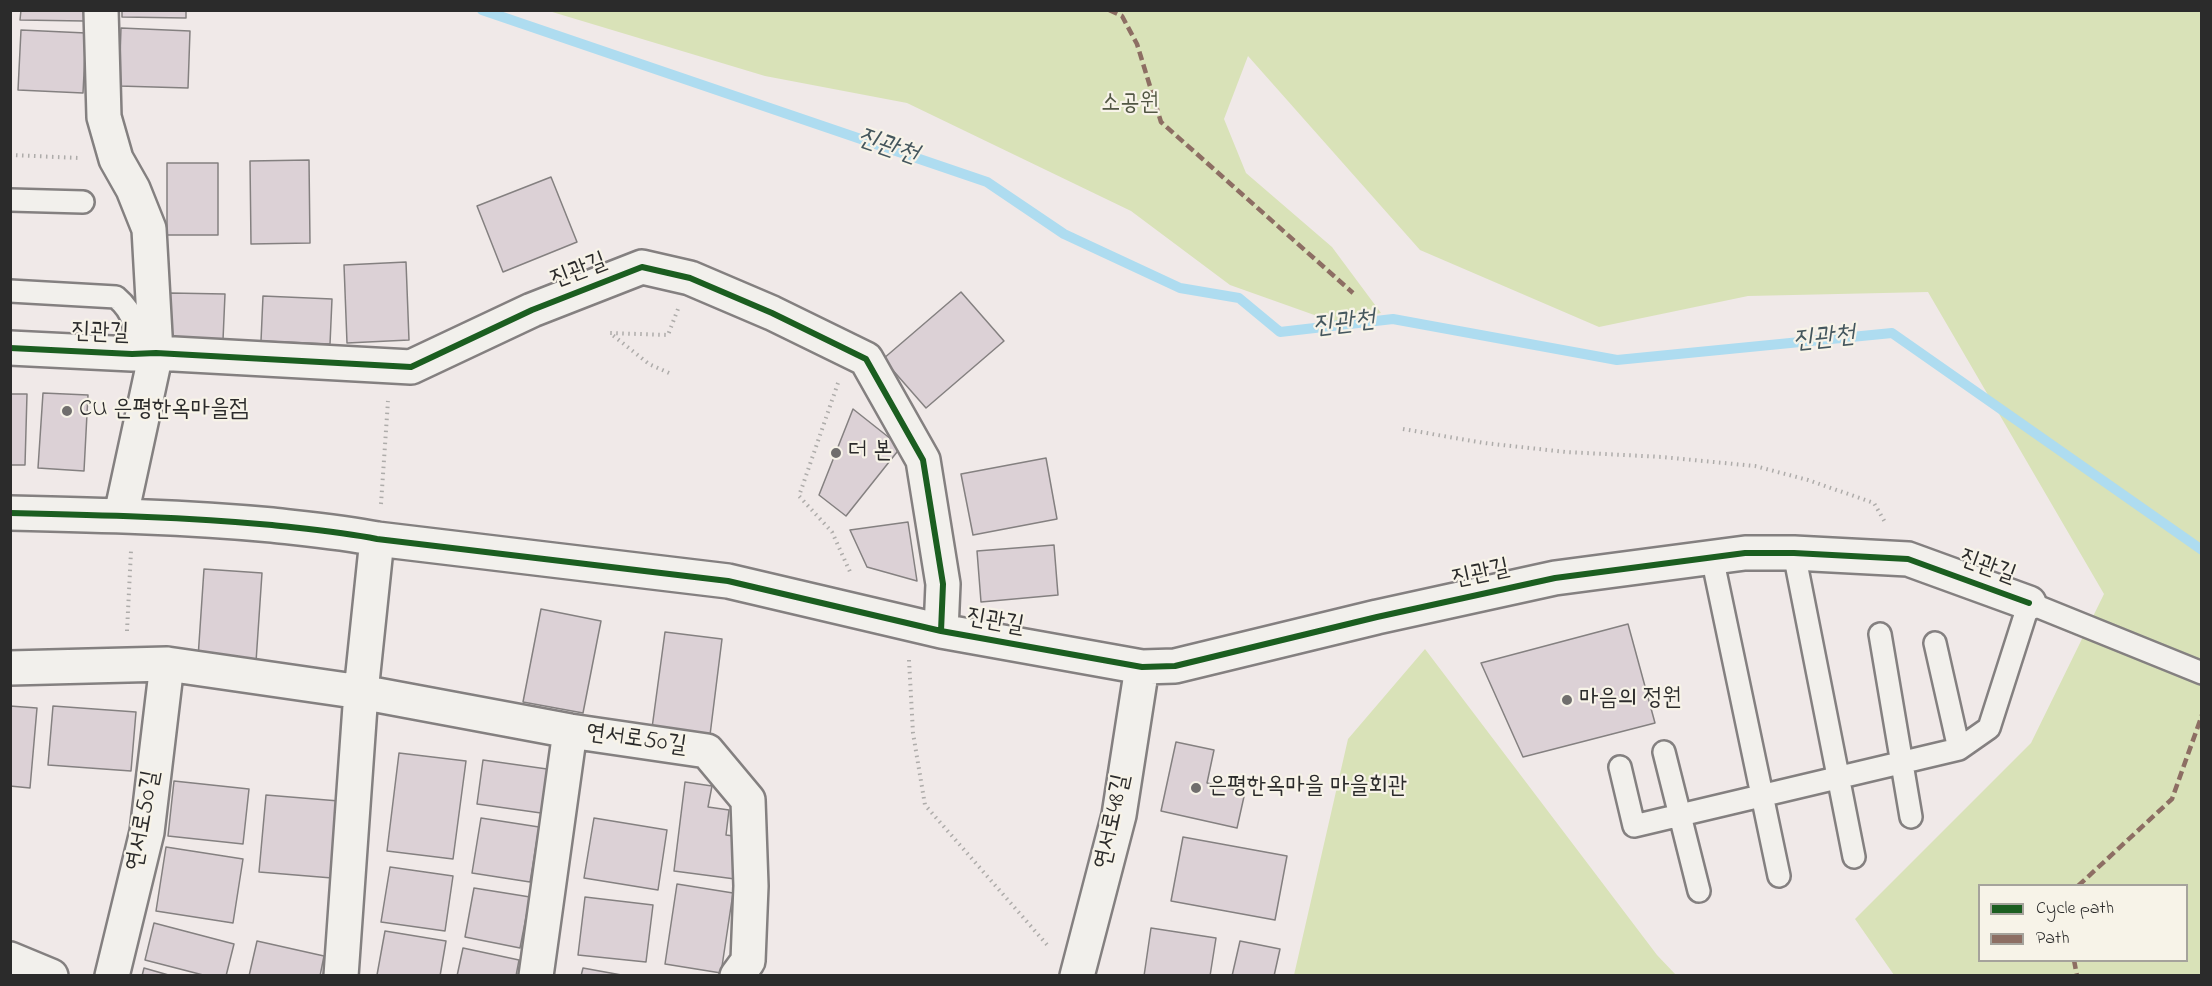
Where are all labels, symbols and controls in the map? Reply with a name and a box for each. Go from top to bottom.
park label: 소공원 [1101,91,1159,119]
water label: 진관천 [852,123,922,173]
street label: 진관길 [547,248,611,296]
water label: 진관천 [1311,306,1377,344]
street label: 진관길 [71,319,129,349]
water label: 진관천 [1791,321,1857,359]
place label: CU 은평한옥마을점 [79,397,249,425]
marker: CU 은평한옥마을점 [60,404,74,418]
place label: 더 본 [848,439,893,467]
marker: 더 본 [829,446,843,460]
street label: 진관길 [1955,545,2019,591]
street label: 진관길 [1450,555,1512,595]
street label: 진관길 [964,604,1026,642]
place label: 마음의 정원 [1579,686,1682,714]
marker: 마음의 정원 [1560,693,1574,707]
street label: 연서로50길 [584,720,688,762]
street label: 연서로50길 [122,769,168,873]
street label: 연서로48길 [1090,772,1138,872]
place label: 은평한옥마을 마을회관 [1208,774,1407,802]
marker: 은평한옥마을 마을회관 [1189,781,1203,795]
legend [1978,884,2188,962]
text: Cycle path [2036,896,2114,922]
text: Path [2036,926,2070,952]

